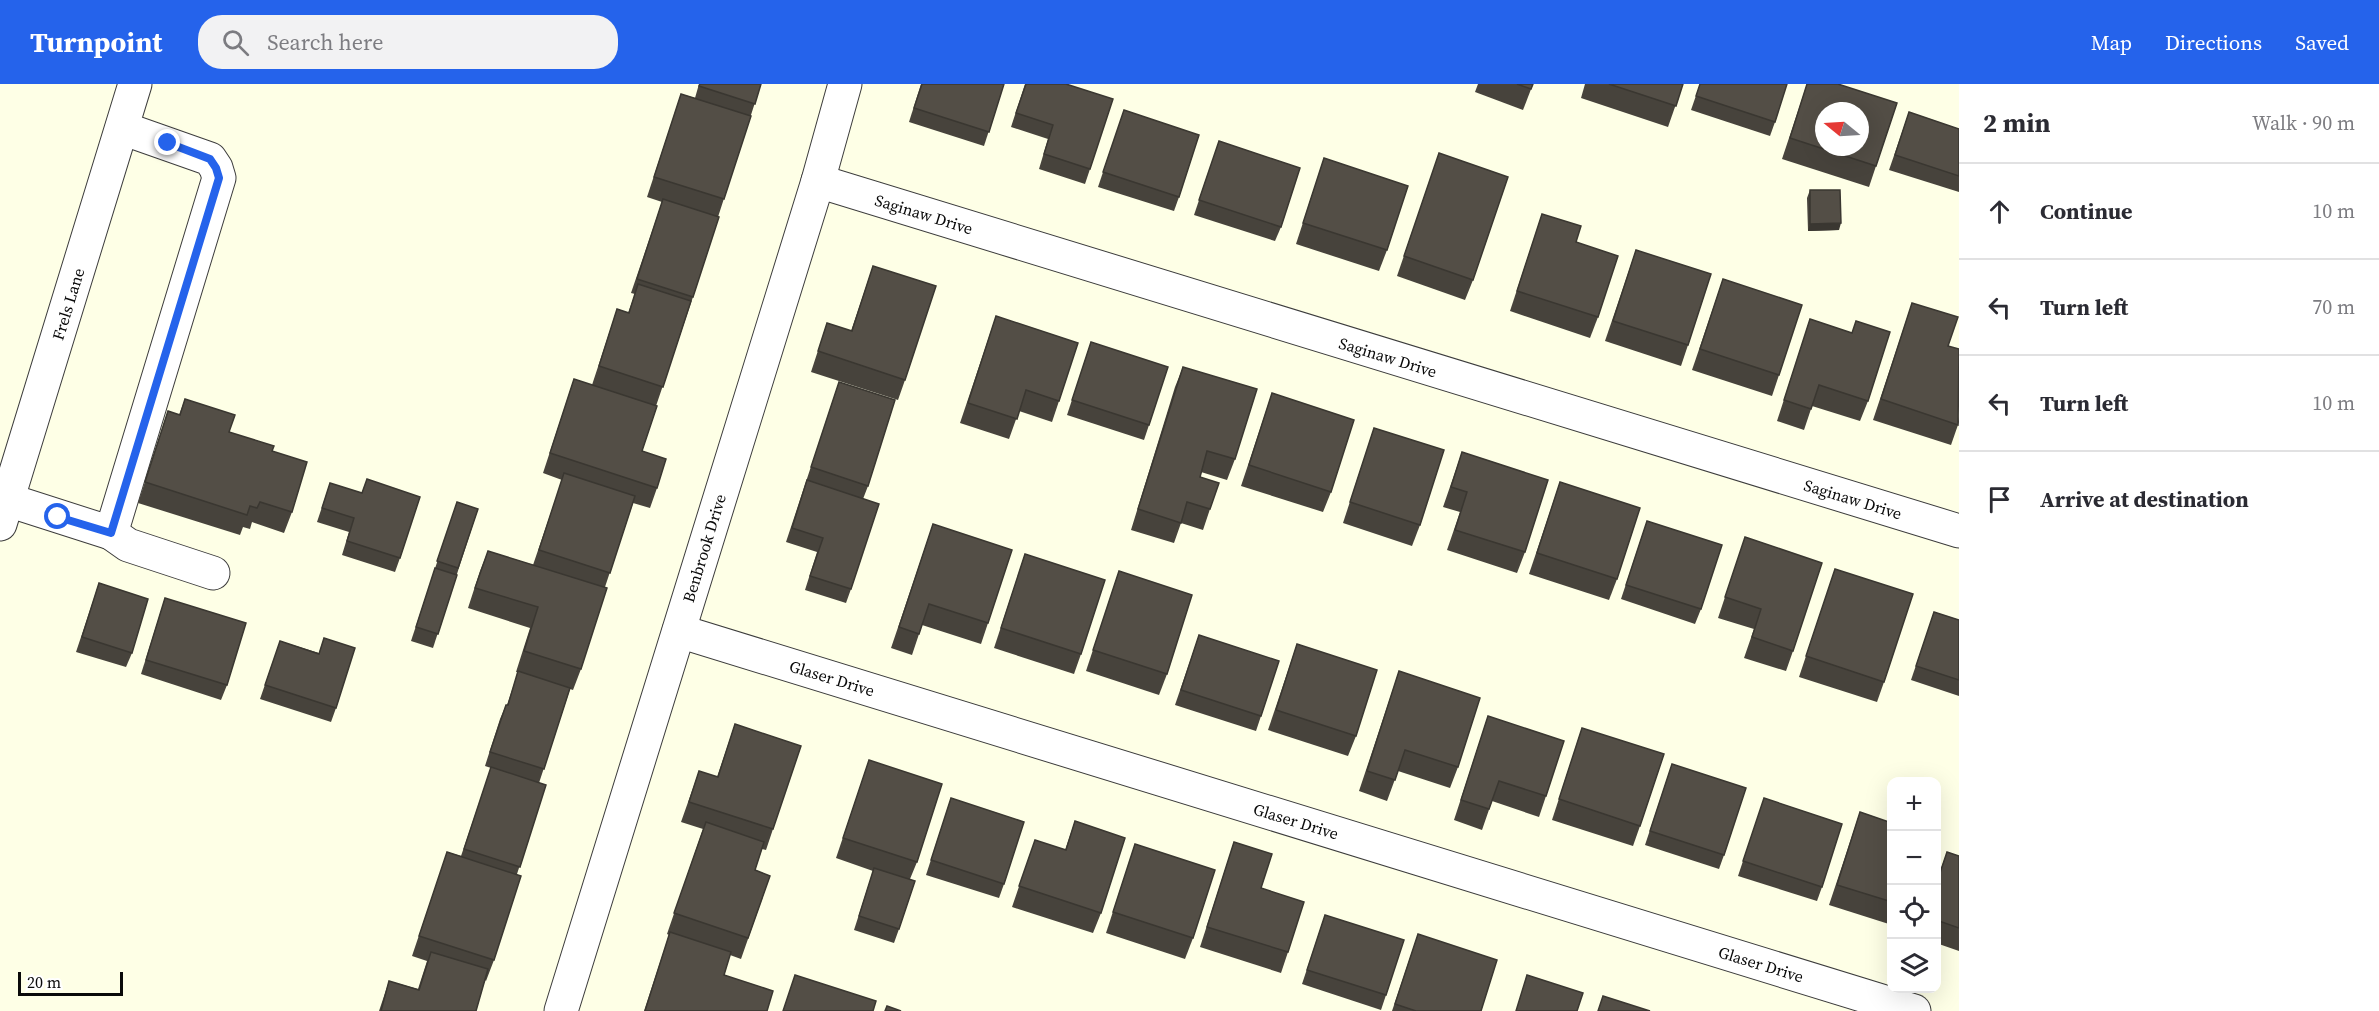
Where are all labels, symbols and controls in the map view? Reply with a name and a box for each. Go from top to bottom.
search box [198,15,618,69]
text: Turnpoint [30,23,162,61]
icon: search [219,26,252,59]
text: Search here [267,27,383,57]
text: Map [2091,28,2132,57]
text: Directions [2165,28,2262,57]
text: Saved [2295,28,2349,57]
north arrow [1815,102,1869,156]
text: 2 min [1983,105,2050,141]
text: Walk · 90 m [2252,109,2355,137]
route end [154,129,180,155]
street label: Saginaw Drive [872,189,976,239]
icon: ahead [1983,195,2016,228]
text: Continue [2040,196,2133,226]
text: 10 m [2312,197,2355,225]
street label: Frels Lane [47,265,89,343]
icon: left [1983,291,2016,324]
text: Turn left [2040,292,2128,322]
text: 70 m [2312,293,2355,321]
street label: Saginaw Drive [1336,332,1440,382]
icon: left [1983,387,2016,420]
text: Turn left [2040,388,2128,418]
text: 10 m [2312,389,2355,417]
street label: Saginaw Drive [1801,474,1905,524]
icon: arrive [1983,483,2016,516]
text: Arrive at destination [2040,484,2249,514]
street label: Benbrook Drive [677,491,731,605]
route start [44,503,70,529]
street label: Glaser Drive [787,655,877,701]
map controls [1887,777,1941,993]
button: + [1887,777,1941,831]
street label: Glaser Drive [1251,798,1341,844]
button: − [1887,831,1941,885]
button: locate [1887,885,1941,939]
button: layers [1887,939,1941,993]
street label: Glaser Drive [1716,941,1806,987]
scale bar [18,969,123,996]
text: 20 m [27,971,61,993]

